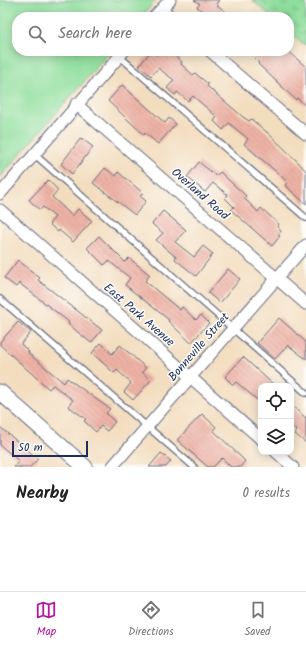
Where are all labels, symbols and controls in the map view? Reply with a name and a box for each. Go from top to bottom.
search box [12,12,294,56]
text: Search here [58,22,132,46]
icon: search [26,23,48,45]
street label: Overland Road [167,163,234,225]
street label: East Park Avenue [99,279,179,352]
street label: Bonneville Street [164,308,235,386]
map controls [258,383,294,455]
button: locate [258,383,294,419]
button: layers [258,419,294,455]
scale bar [12,439,88,458]
text: 50 m [18,439,43,457]
text: Nearby [16,480,68,507]
text: 0 results [243,483,290,504]
tab: Map [35,599,57,641]
tab: Directions [128,599,174,641]
tab: Saved [245,599,271,641]

